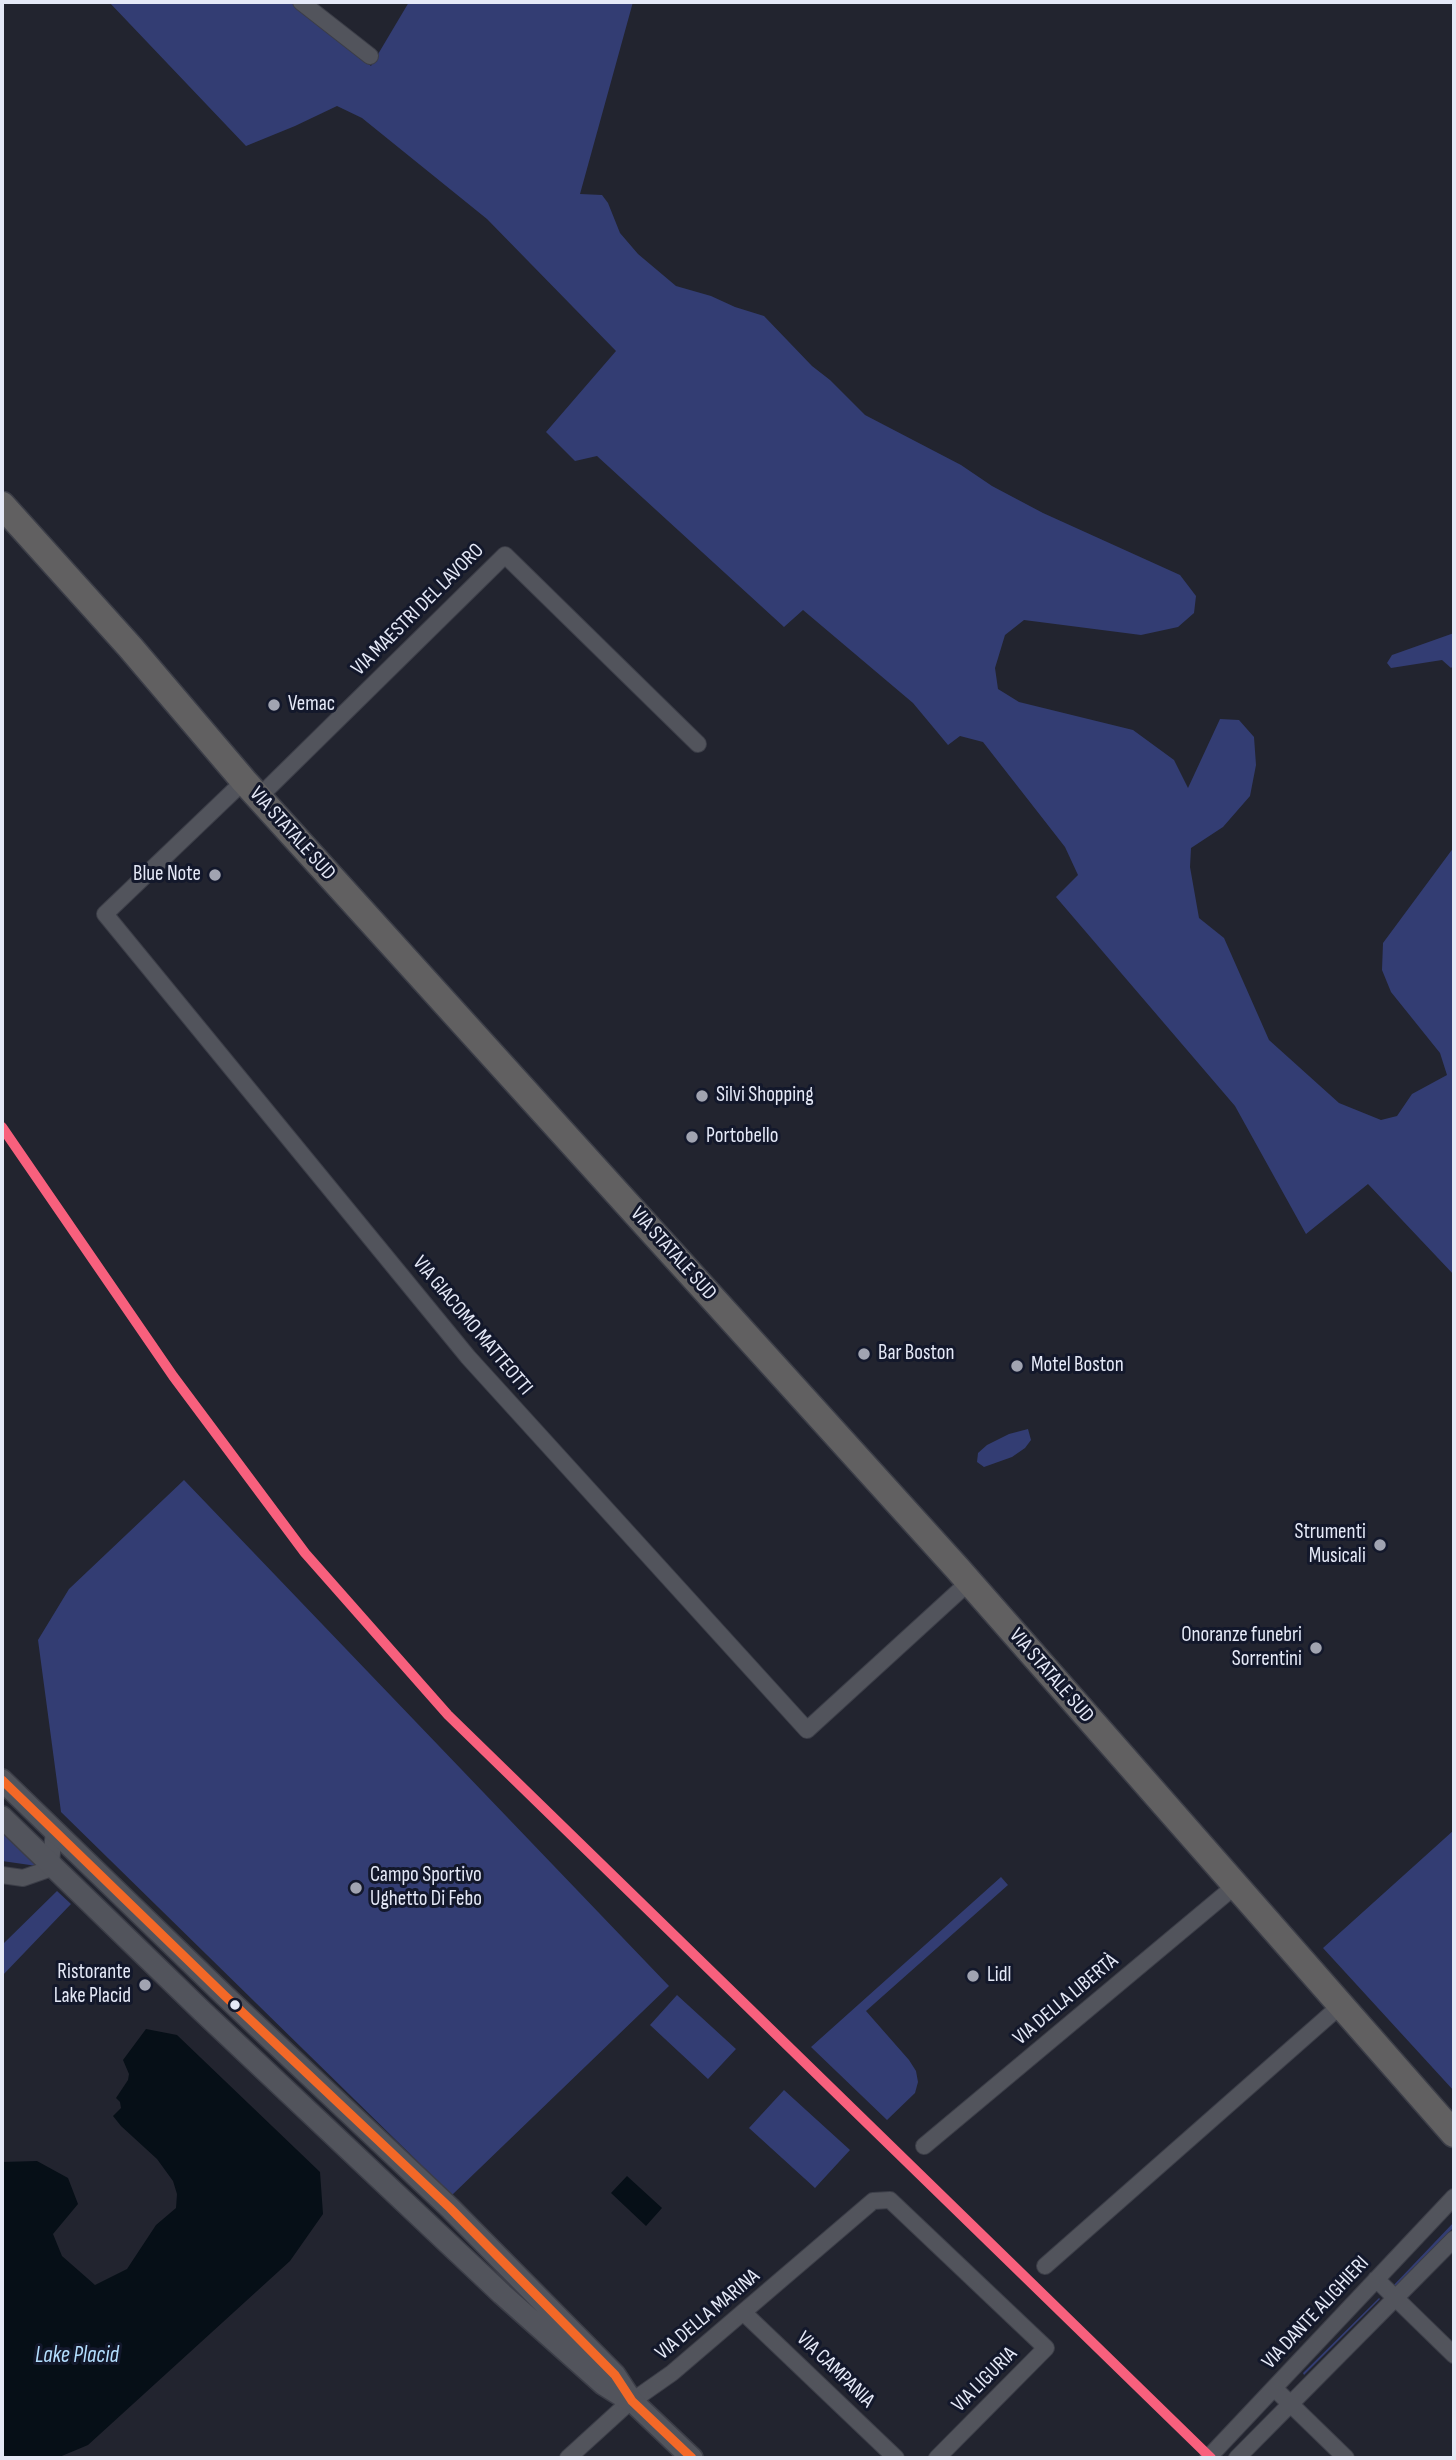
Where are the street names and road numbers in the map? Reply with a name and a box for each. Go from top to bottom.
street label: VIA MAESTRI DEL LAVORO [347,539,489,681]
street label: VIA STATALE SUD [244,782,340,886]
street label: VIA STATALE SUD [625,1202,721,1306]
street label: VIA GIACOMO MATTEOTTI [407,1251,537,1401]
street label: VIA STATALE SUD [1003,1624,1099,1728]
street label: VIA DELLA LIBERTÀ [1008,1949,1124,2051]
street label: VIA DANTE ALIGHIERI [1257,2251,1375,2375]
street label: VIA DELLA MARINA [651,2264,765,2366]
street label: VIA CAMPANIA [791,2327,879,2413]
street label: VIA LIGURIA [947,2342,1023,2418]

